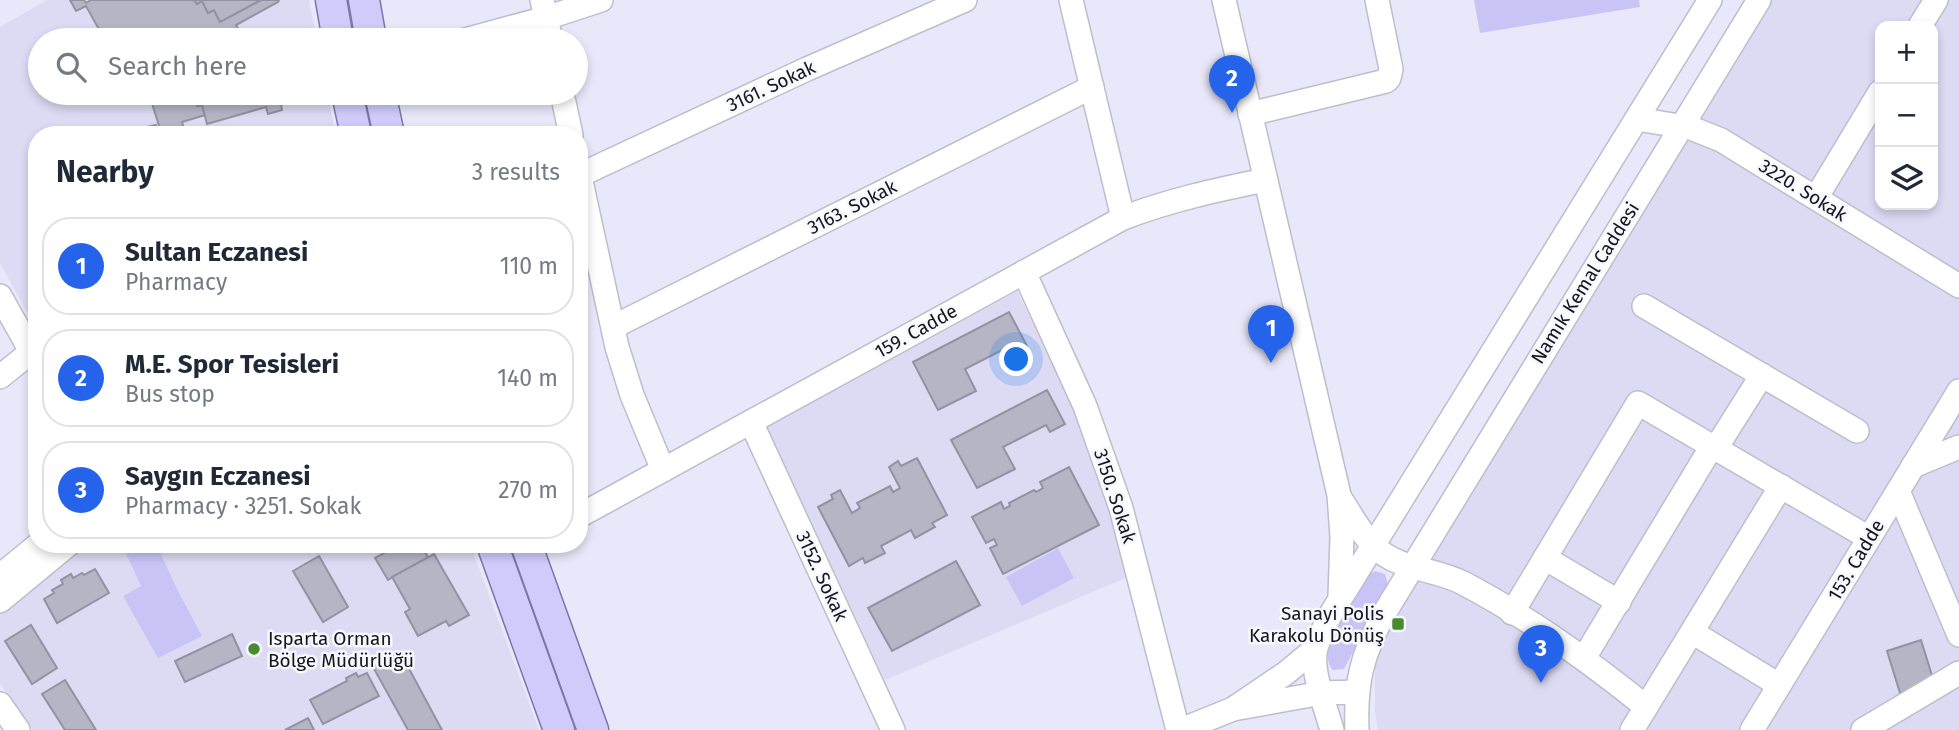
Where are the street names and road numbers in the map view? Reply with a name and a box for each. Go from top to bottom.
street label: 3161. Sokak [723,55,819,117]
street label: 3220. Sokak [1755,154,1851,226]
street label: 3163. Sokak [803,175,901,239]
street label: Namık Kemal Caddesi [1526,198,1644,368]
street label: 159. Cadde [871,299,961,363]
street label: 3150. Sokak [1089,446,1141,546]
street label: 153. Cadde [1823,515,1889,605]
street label: 3152. Sokak [791,527,853,625]

